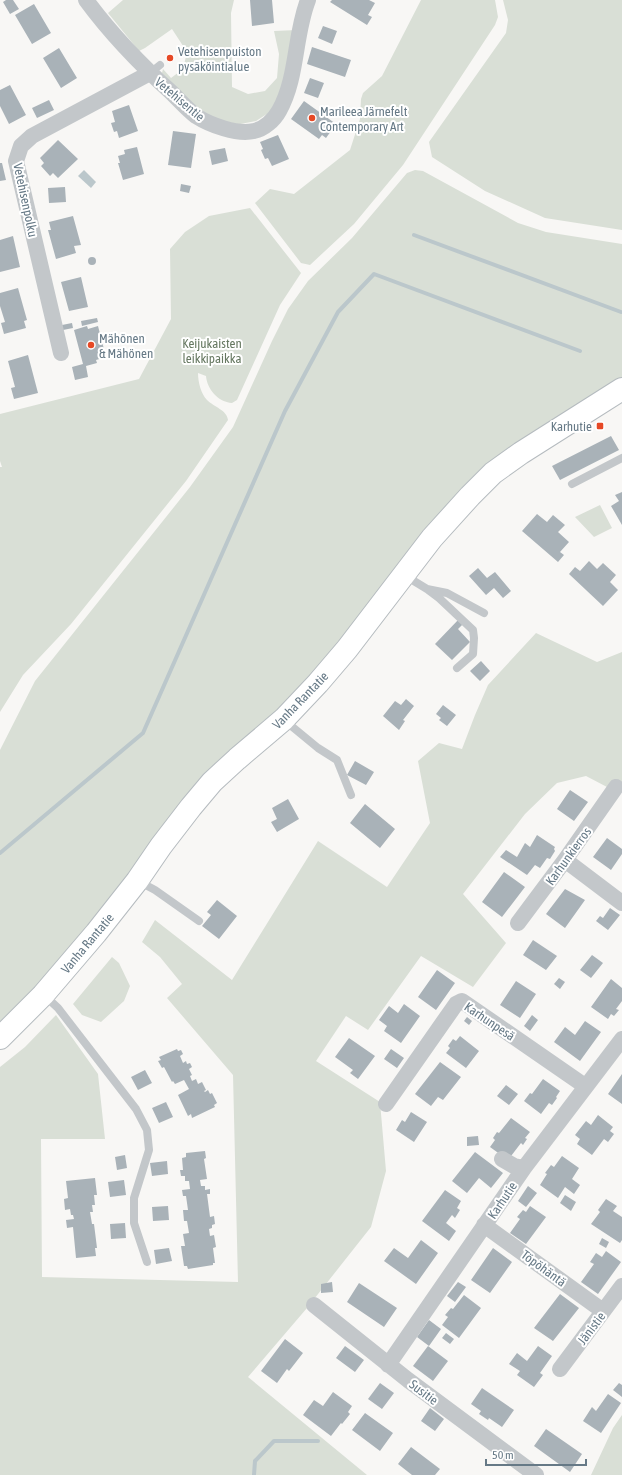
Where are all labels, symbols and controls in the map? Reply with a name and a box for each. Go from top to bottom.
place label: Vetehisenpuiston pysäköintialue [178,44,262,74]
marker: Vetehisenpuiston pysäköintialue [165,53,175,63]
street label: Vetehisentie [152,74,208,125]
place label: Marileea Järnefelt Contemporary Art [320,104,408,134]
marker: Marileea Järnefelt Contemporary Art [307,113,317,123]
street label: Vetehisenpolku [10,162,41,238]
place label: Mähönen & Mähönen [99,331,153,361]
park label: Keijukaisten leikkipaikka [182,336,242,366]
marker: Mähönen & Mähönen [86,340,96,350]
place label: Karhutie [551,419,592,434]
marker: Karhutie [595,421,605,431]
street label: Vanha Rantatie [269,669,331,732]
street label: Karhunkierros [543,824,595,888]
street label: Vanha Rantatie [58,910,117,976]
street label: Karhunpesä [462,999,518,1044]
street label: Karhutie [485,1179,520,1222]
street label: Töpöhäntä [518,1247,569,1290]
street label: Jänistie [574,1309,608,1347]
street label: Susitie [406,1377,441,1408]
scale bar [486,1441,586,1467]
text: 50 m [492,1448,514,1462]

